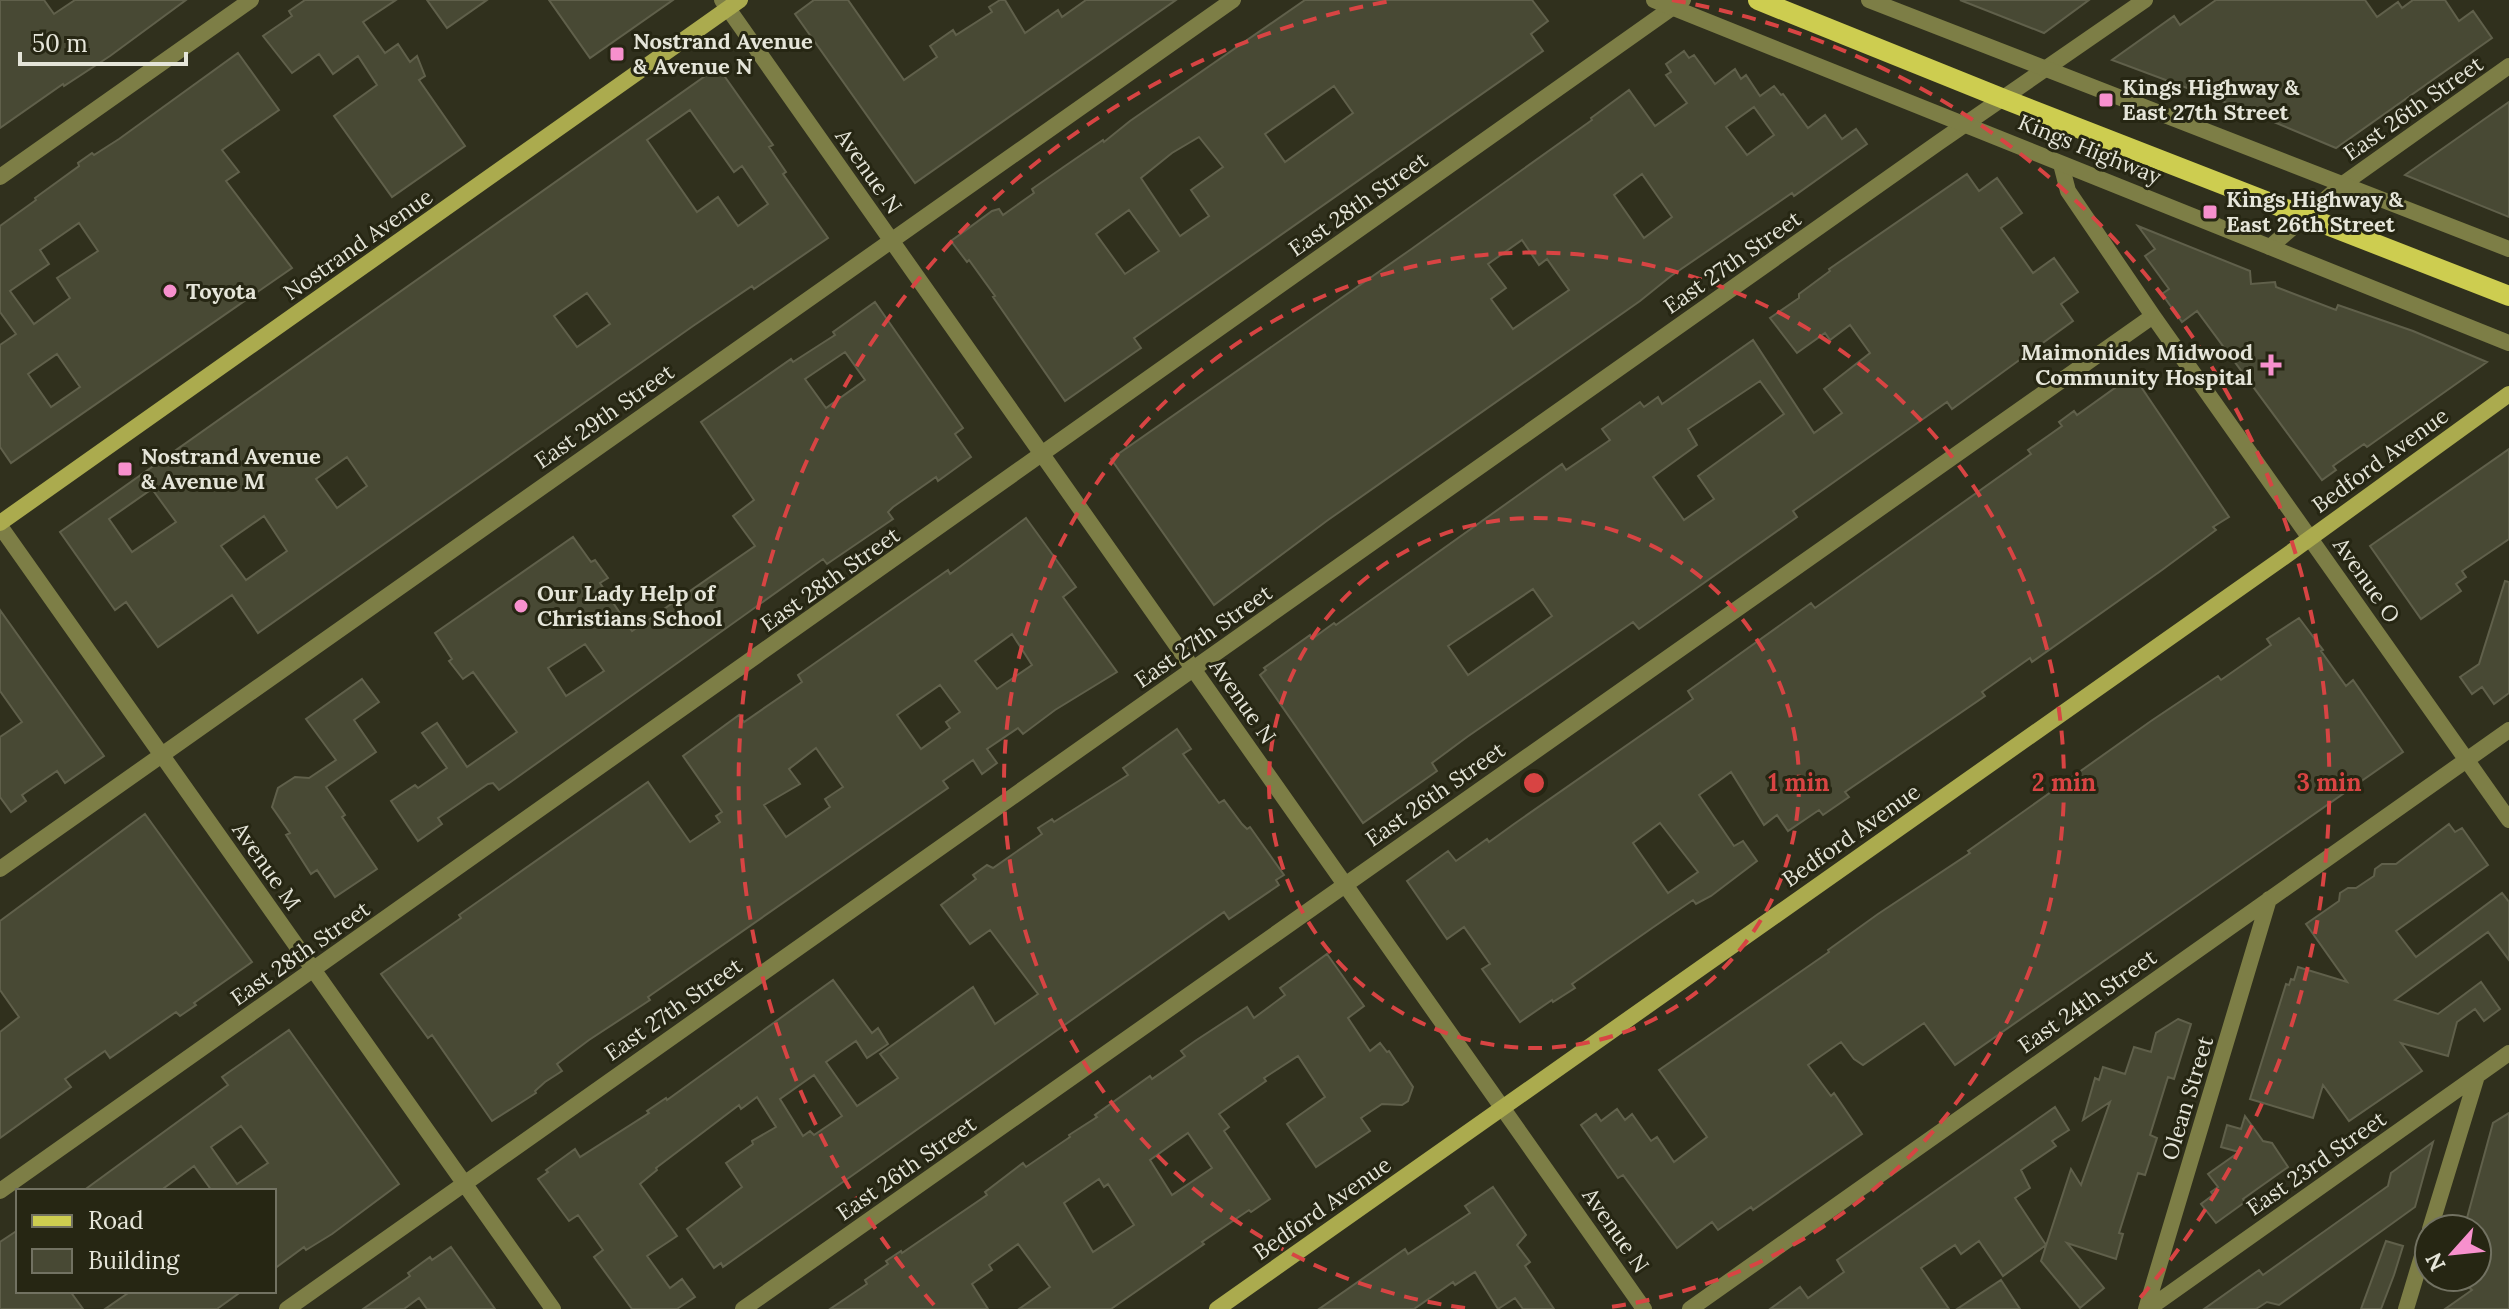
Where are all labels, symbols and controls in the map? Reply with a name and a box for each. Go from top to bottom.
scale bar [20,16,186,66]
place label: Nostrand Avenue & Avenue N [633,27,813,80]
text: 50 m [32,28,88,59]
marker: Nostrand Avenue & Avenue N [608,45,626,63]
street label: East 26th Street [2338,49,2489,166]
place label: Kings Highway & East 27th Street [2122,73,2300,126]
marker: Kings Highway & East 27th Street [2097,91,2115,109]
street label: Kings Highway [2014,108,2166,191]
street label: Avenue N [829,122,908,219]
street label: East 28th Street [1283,145,1433,262]
street label: Nostrand Avenue [278,182,438,306]
place label: Kings Highway & East 26th Street [2226,185,2404,238]
marker: Kings Highway & East 26th Street [2201,203,2219,221]
street label: East 27th Street [1658,204,1807,320]
place label: Toyota [186,277,257,305]
marker: Toyota [161,282,179,300]
place label: Maimonides Midwood Community Hospital [2021,338,2253,391]
marker: Maimonides Midwood Community Hospital [2260,354,2282,376]
street label: East 29th Street [529,357,680,474]
street label: Bedford Avenue [2306,401,2454,519]
place label: Nostrand Avenue & Avenue M [141,442,321,495]
marker: Nostrand Avenue & Avenue M [116,460,134,478]
street label: East 28th Street [755,520,905,637]
street label: Avenue O [2327,531,2407,628]
street label: East 27th Street [1129,578,1278,694]
place label: Our Lady Help of Christians School [537,579,723,632]
marker: Our Lady Help of Christians School [512,597,530,615]
street label: Avenue N [1203,652,1282,749]
street label: East 26th Street [1360,735,1511,852]
text: 1 min [1768,767,1830,798]
text: 2 min [2032,767,2096,798]
text: 3 min [2297,767,2362,798]
centre of rings [1520,769,1548,797]
street label: Bedford Avenue [1777,777,1925,893]
street label: Avenue M [226,816,307,915]
street label: East 28th Street [225,894,375,1011]
street label: East 24th Street [2012,943,2162,1059]
street label: East 27th Street [599,951,748,1067]
street label: Olean Street [2155,1032,2219,1163]
street label: East 23rd Street [2241,1104,2392,1221]
street label: East 26th Street [831,1109,982,1226]
street label: Bedford Avenue [1248,1150,1396,1266]
street label: Avenue N [1576,1181,1655,1278]
legend [16,1189,276,1293]
text: Road [88,1205,144,1236]
north arrow [2413,1213,2493,1293]
text: Building [88,1245,180,1276]
text: N [2419,1248,2452,1276]

